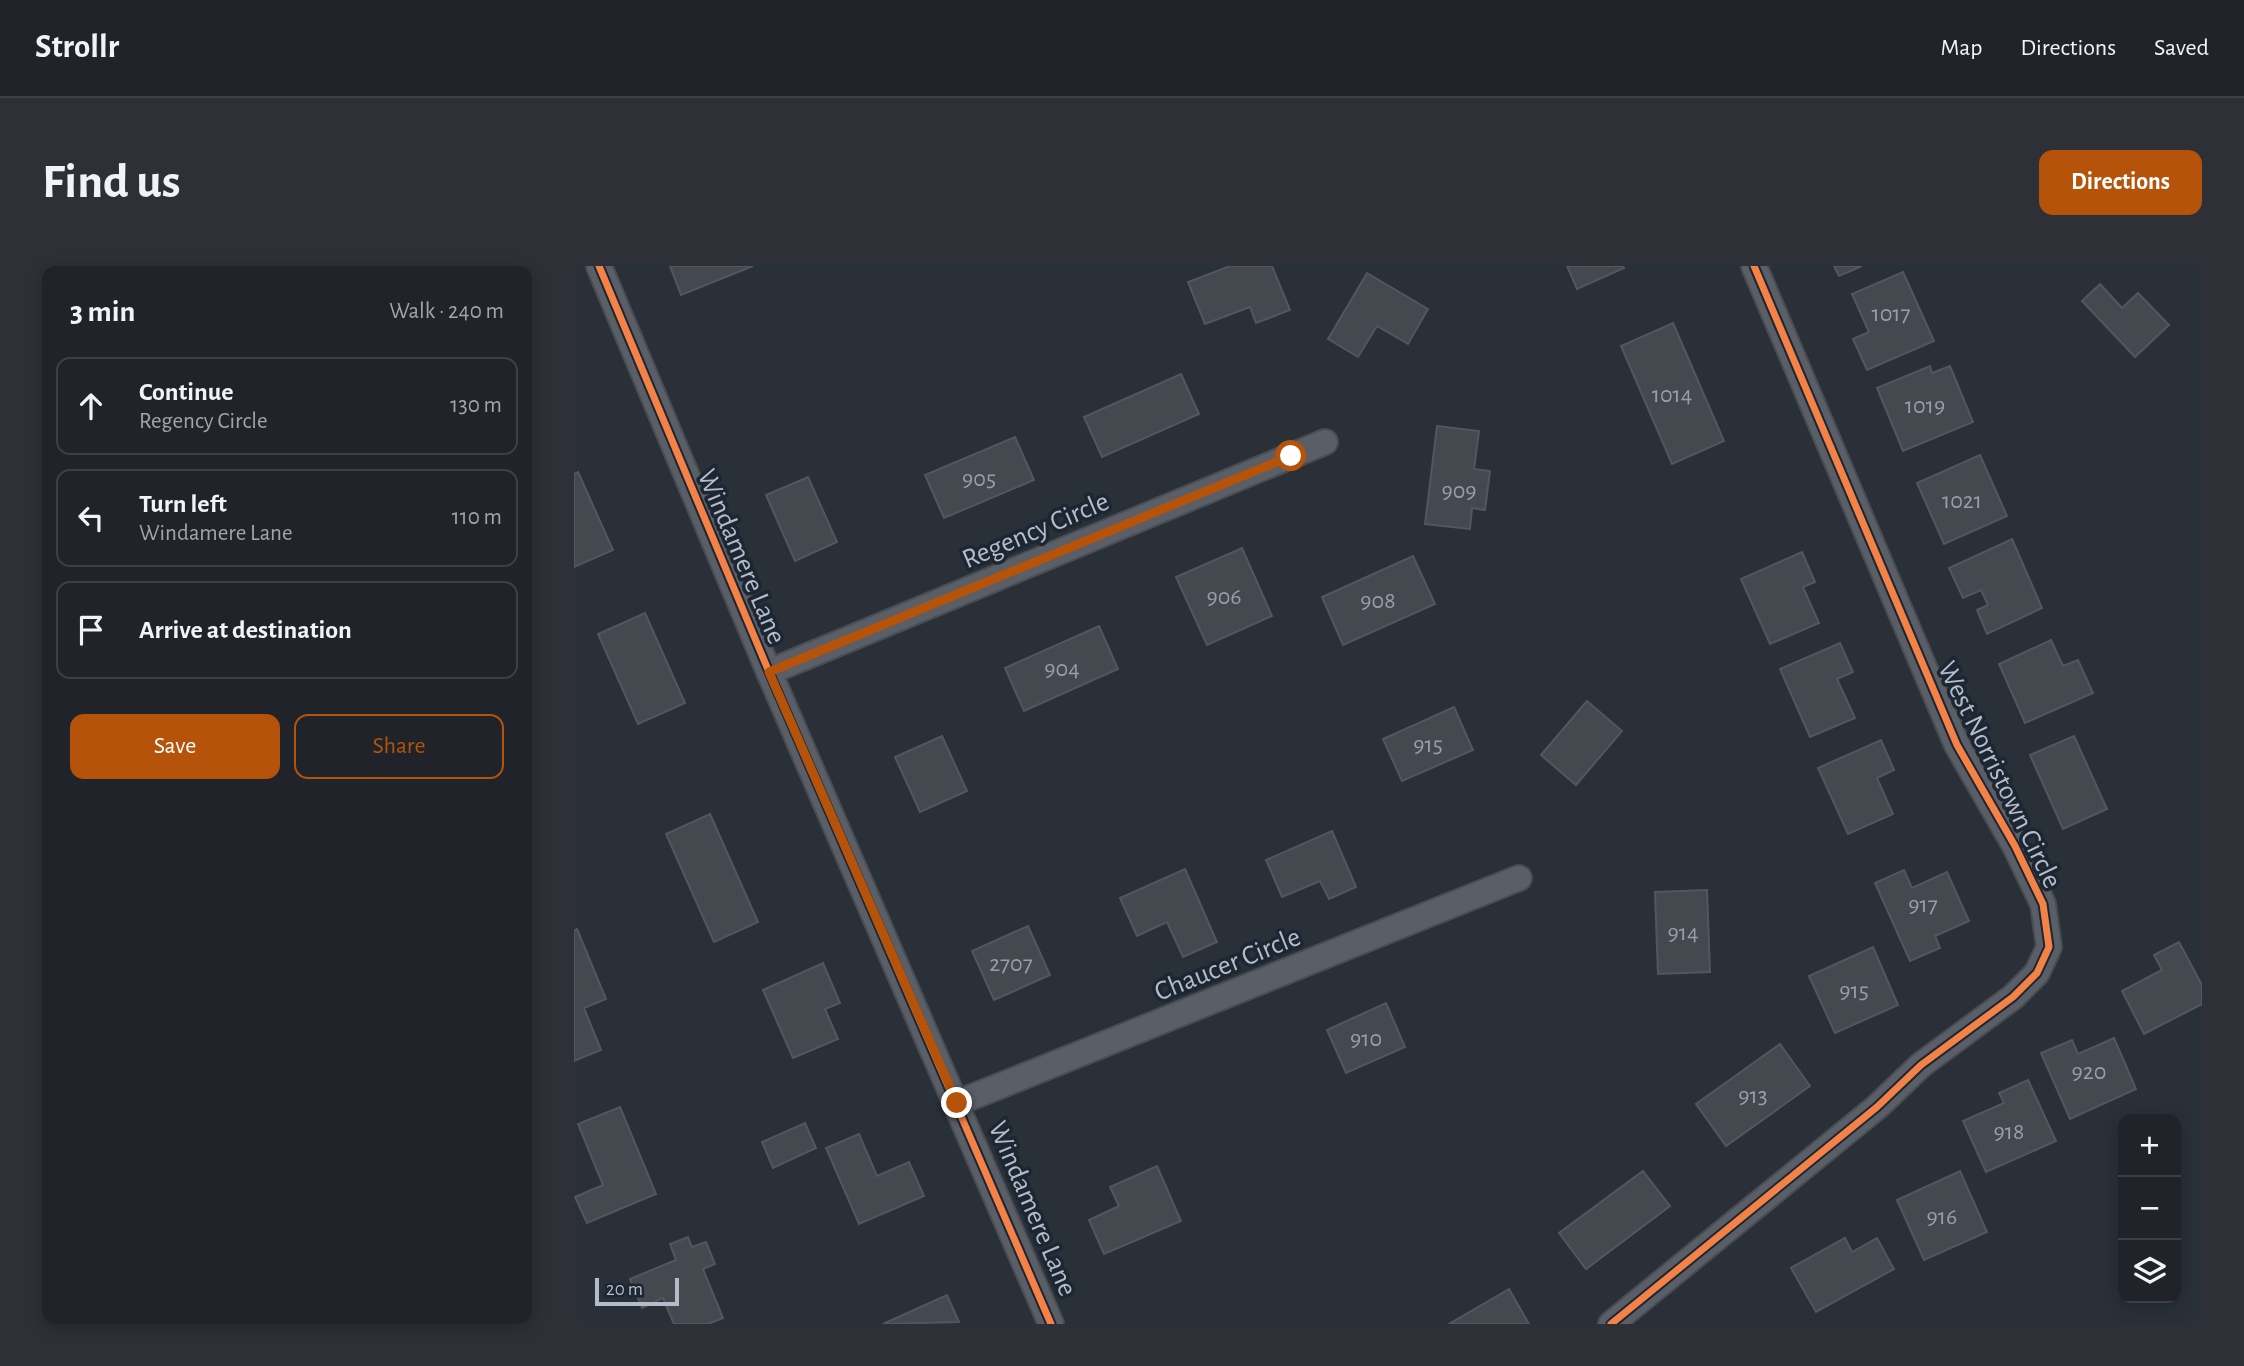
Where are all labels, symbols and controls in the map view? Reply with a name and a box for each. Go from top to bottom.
text: Strollr [35,31,119,64]
text: Map [1940,36,1982,60]
text: Directions [2020,36,2116,60]
text: Saved [2154,36,2209,60]
button: Directions [2039,150,2202,215]
text: Find us [42,158,181,207]
text: 3 min [70,297,135,327]
text: Walk · 240 m [389,300,504,323]
house number: 1017 [1871,302,1911,326]
text: Continue [139,379,234,405]
house number: 1014 [1652,383,1692,407]
icon: ahead [72,387,110,425]
text: 130 m [450,394,502,417]
house number: 1019 [1905,394,1945,418]
text: Regency Circle [139,410,268,433]
route start [1275,440,1306,471]
street label: Windamere Lane [692,465,791,648]
house number: 905 [962,467,996,491]
house number: 909 [1441,479,1477,503]
street label: Regency Circle [958,487,1113,574]
house number: 1021 [1942,489,1982,513]
text: Turn left [139,491,227,517]
icon: left [72,499,110,537]
text: 110 m [452,506,502,529]
text: Windamere Lane [139,522,293,545]
house number: 906 [1206,585,1242,609]
house number: 908 [1360,589,1396,613]
icon: arrive [72,611,110,649]
text: Arrive at destination [139,617,352,643]
house number: 904 [1044,657,1080,681]
street label: West Norristown Circle [1932,657,2066,893]
button: Save [70,714,280,779]
button: Share [294,714,504,779]
house number: 915 [1413,733,1443,757]
house number: 917 [1908,893,1938,917]
house number: 914 [1667,921,1699,945]
street label: Chaucer Circle [1151,923,1305,1007]
house number: 2707 [989,952,1033,976]
house number: 915 [1839,979,1869,1003]
house number: 910 [1350,1027,1382,1051]
house number: 920 [2072,1060,2106,1084]
house number: 913 [1738,1084,1768,1108]
route end [941,1087,972,1118]
map controls [2118,1114,2181,1303]
button: + [2118,1114,2181,1177]
street label: Windamere Lane [983,1117,1082,1300]
house number: 918 [1994,1120,2024,1144]
button: − [2118,1177,2181,1240]
house number: 916 [1927,1205,1957,1229]
button: layers [2118,1240,2181,1303]
scale bar [595,1275,679,1307]
text: 20 m [606,1280,643,1299]

